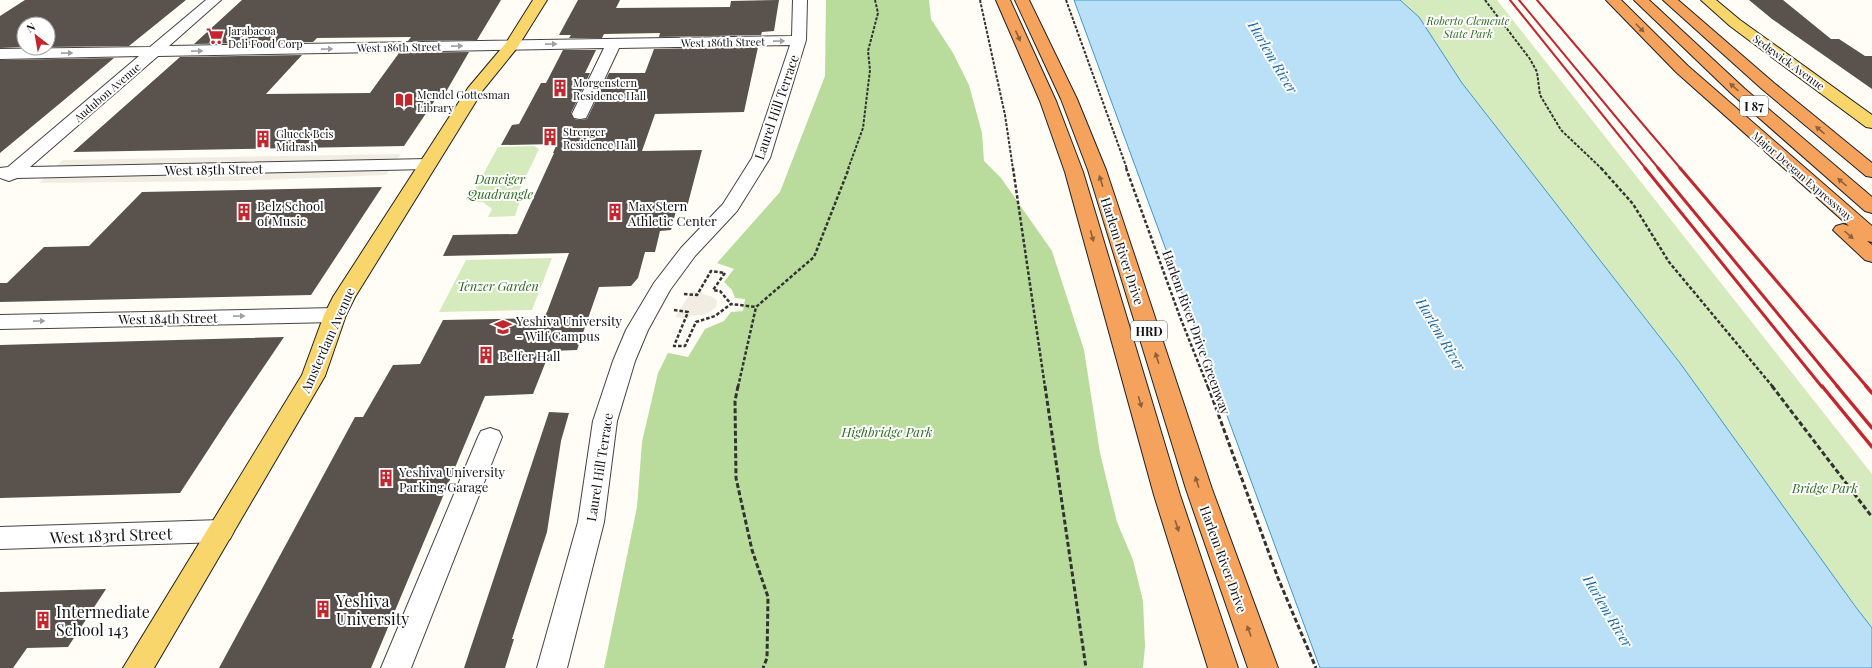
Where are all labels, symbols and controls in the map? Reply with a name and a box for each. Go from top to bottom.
park label: Roberto Clemente State Park [1425,13,1510,41]
north arrow [16,16,56,56]
water label: Harlem River [1243,16,1303,98]
text: N [23,18,38,35]
place label: Jarabacoa Deli Food Corp [227,23,303,51]
one-way arrow [1635,23,1645,33]
supermarket icon: Jarabacoa Deli Food Corp [205,26,225,46]
one-way arrow [1015,30,1021,41]
street label: Sedgwick Avenue [1750,31,1828,93]
street label: West 186th Street [680,34,765,50]
one-way arrow [773,38,786,44]
street label: West 186th Street [356,39,441,55]
one-way arrow [545,41,558,47]
one-way arrow [451,43,464,49]
one-way arrow [321,45,333,52]
one-way arrow [191,47,203,54]
one-way arrow [61,49,73,56]
street label: Laurel Hill Terrace [750,52,802,162]
street label: Audubon Avenue [70,59,144,126]
place label: Morgenstern Residence Hall [573,75,646,103]
building icon: Morgenstern Residence Hall [550,78,570,98]
one-way arrow [1729,83,1739,92]
place label: Mendel Gottesman Library [417,87,510,115]
library icon: Mendel Gottesman Library [394,90,414,110]
road number: I 87 [1740,96,1768,116]
place label: Strenger Residence Hall [563,124,636,152]
one-way arrow [1815,125,1825,134]
place label: Glueck Beis Midrash [276,126,333,154]
building icon: Strenger Residence Hall [540,127,560,147]
street label: Major Deegan Expressway [1749,128,1857,224]
building icon: Glueck Beis Midrash [253,129,273,149]
street label: West 185th Street [164,160,264,178]
park label: Danciger Quadrangle [466,170,533,202]
one-way arrow [1098,175,1104,187]
one-way arrow [1837,177,1848,186]
street label: Harlem River Drive [1098,195,1149,307]
place label: Belz School of Music [257,197,324,229]
place label: Max Stern Athletic Center [627,197,717,229]
building icon: Belz School of Music [234,202,254,222]
building icon: Max Stern Athletic Center [605,202,625,222]
one-way arrow [1844,230,1853,239]
one-way arrow [1089,231,1095,243]
street label: Harlem River Drive Greenway [1159,247,1235,417]
park label: Tenzer Garden [457,277,539,294]
street label: Amsterdam Avenue [296,284,358,396]
water label: Harlem River [1411,293,1471,375]
street label: West 184th Street [117,309,218,327]
place label: Yeshiva University - Wilf Campus [515,312,623,344]
one-way arrow [233,313,245,320]
school or university icon: Yeshiva University - Wilf Campus [493,317,513,337]
one-way arrow [33,318,45,325]
road number: HRD [1131,321,1167,341]
building icon: Belfer Hall [476,345,496,365]
place label: Belfer Hall [499,347,561,364]
one-way arrow [1154,352,1160,364]
one-way arrow [1137,396,1143,408]
street label: Laurel Hill Terrace [582,411,616,523]
park label: Highbridge Park [841,423,933,440]
place label: Yeshiva University Parking Garage [398,463,506,495]
building icon: Yeshiva University Parking Garage [376,468,396,488]
one-way arrow [1194,476,1200,488]
park label: Bridge Park [1791,479,1858,496]
street label: Harlem River Drive [1197,503,1251,615]
one-way arrow [1174,521,1180,533]
street label: West 183rd Street [49,522,173,548]
water label: Harlem River [1578,570,1638,652]
place label: Yeshiva University [335,590,409,629]
building icon: Yeshiva University [313,599,333,619]
place label: Intermediate School 143 [56,601,150,640]
building icon: Intermediate School 143 [33,610,53,630]
one-way arrow [1246,625,1252,637]

